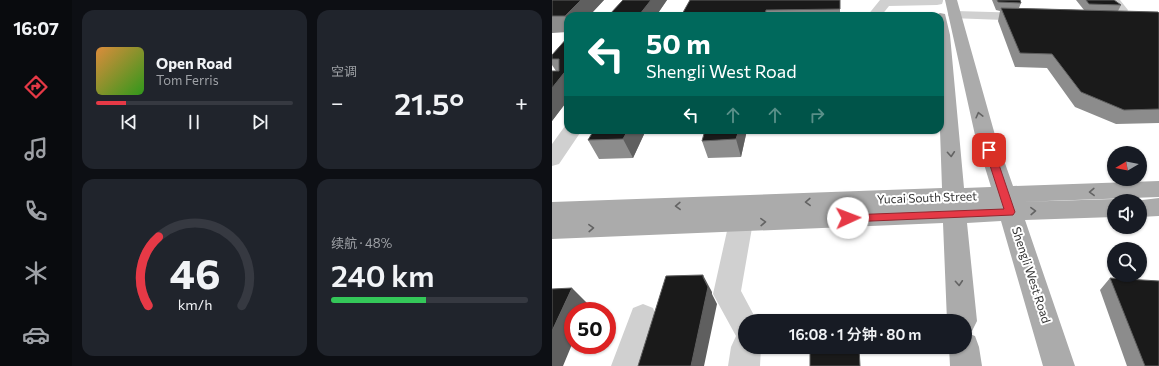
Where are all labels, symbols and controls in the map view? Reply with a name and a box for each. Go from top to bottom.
text: 16:07 [13,17,59,39]
text: 50 m [646,26,711,60]
icon: left [580,28,632,80]
text: Open Road [156,54,232,72]
text: Shengli West Road [646,60,797,82]
text: 空调 [331,63,357,79]
text: Tom Ferris [156,72,219,88]
icon: directions [22,73,50,101]
text: 21.5° [394,84,464,121]
text: − [331,89,344,116]
text: + [515,89,528,116]
icon: left [680,104,702,126]
icon: ahead [722,104,744,126]
icon: ahead [764,104,786,126]
icon: right [806,104,828,126]
icon: previous [118,111,140,133]
icon: pause [183,111,205,133]
icon: next [249,111,271,133]
one-way arrow [976,112,984,118]
pin [972,133,1006,167]
icon: music [22,135,50,163]
icon: arrive [978,139,1000,161]
north arrow [1107,146,1147,186]
map controls [1107,146,1147,282]
one-way arrow [946,151,955,157]
street label: Yucai South Street [877,188,977,206]
one-way arrow [1089,188,1095,196]
button: sound [1107,194,1147,234]
icon: phone [22,197,50,225]
position arrow [827,197,869,239]
one-way arrow [805,198,811,206]
one-way arrow [675,202,681,211]
one-way arrow [1030,207,1036,216]
one-way arrow [760,217,766,226]
one-way arrow [588,224,594,232]
street label: Shengli West Road [1010,225,1054,325]
text: 续航 · 48% [331,235,392,251]
button: search [1107,242,1147,282]
text: 46 [169,246,220,297]
text: 240 km [331,256,434,293]
icon: climate [22,259,50,287]
one-way arrow [955,280,964,286]
text: km/h [177,294,212,312]
speed limit sign: 50 [564,302,616,354]
icon: car [22,321,50,349]
text: 16:08 · 1 分钟 · 80 m [789,325,921,343]

